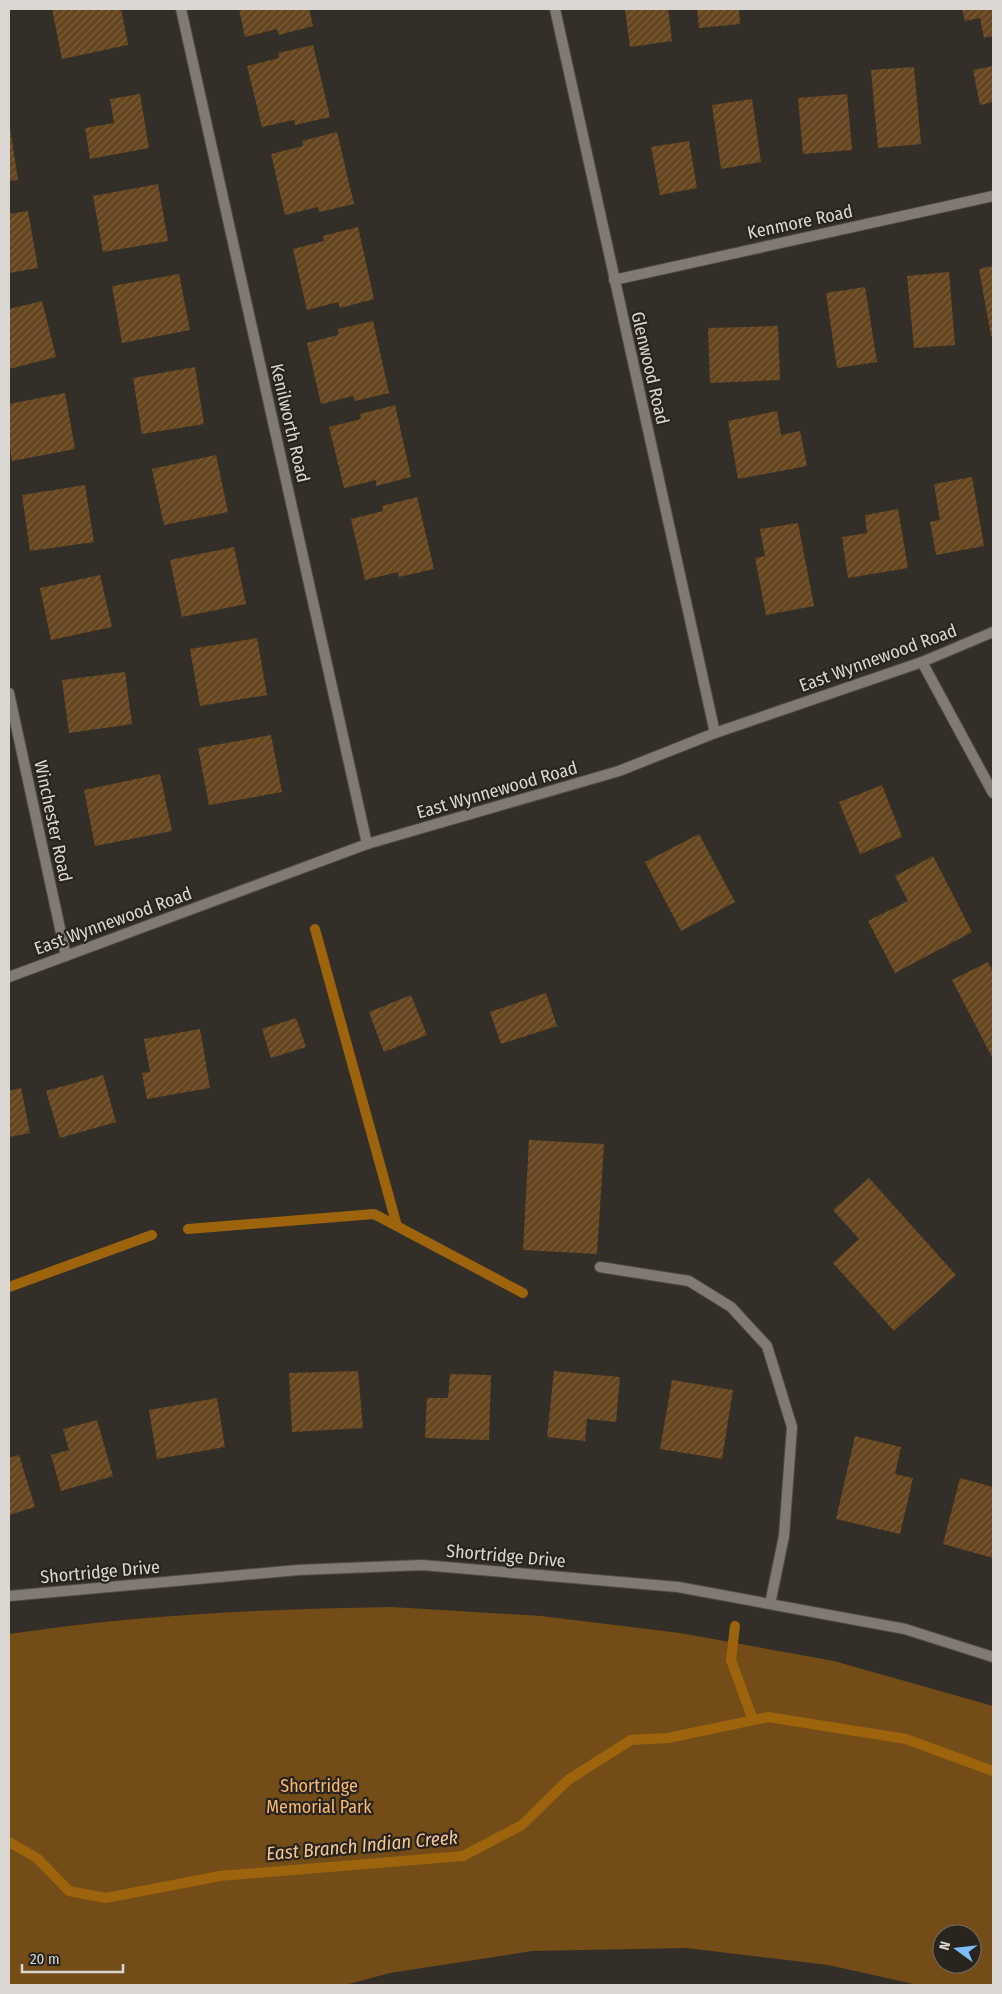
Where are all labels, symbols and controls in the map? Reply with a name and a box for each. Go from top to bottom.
street label: Kenmore Road [745,200,855,244]
street label: Glenwood Road [626,309,674,427]
street label: Kenilworth Road [266,361,314,485]
street label: East Wynnewood Road [796,619,960,697]
street label: East Wynnewood Road [414,757,580,823]
street label: Winchester Road [29,758,77,884]
street label: East Wynnewood Road [31,882,195,960]
street label: Shortridge Drive [445,1540,567,1572]
street label: Shortridge Drive [39,1556,161,1588]
park label: Shortridge Memorial Park [266,1775,372,1818]
water label: East Branch Indian Creek [265,1826,459,1865]
north arrow [932,1924,982,1974]
text: N [936,1940,954,1952]
scale bar [22,1942,124,1974]
text: 20 m [30,1950,60,1968]

